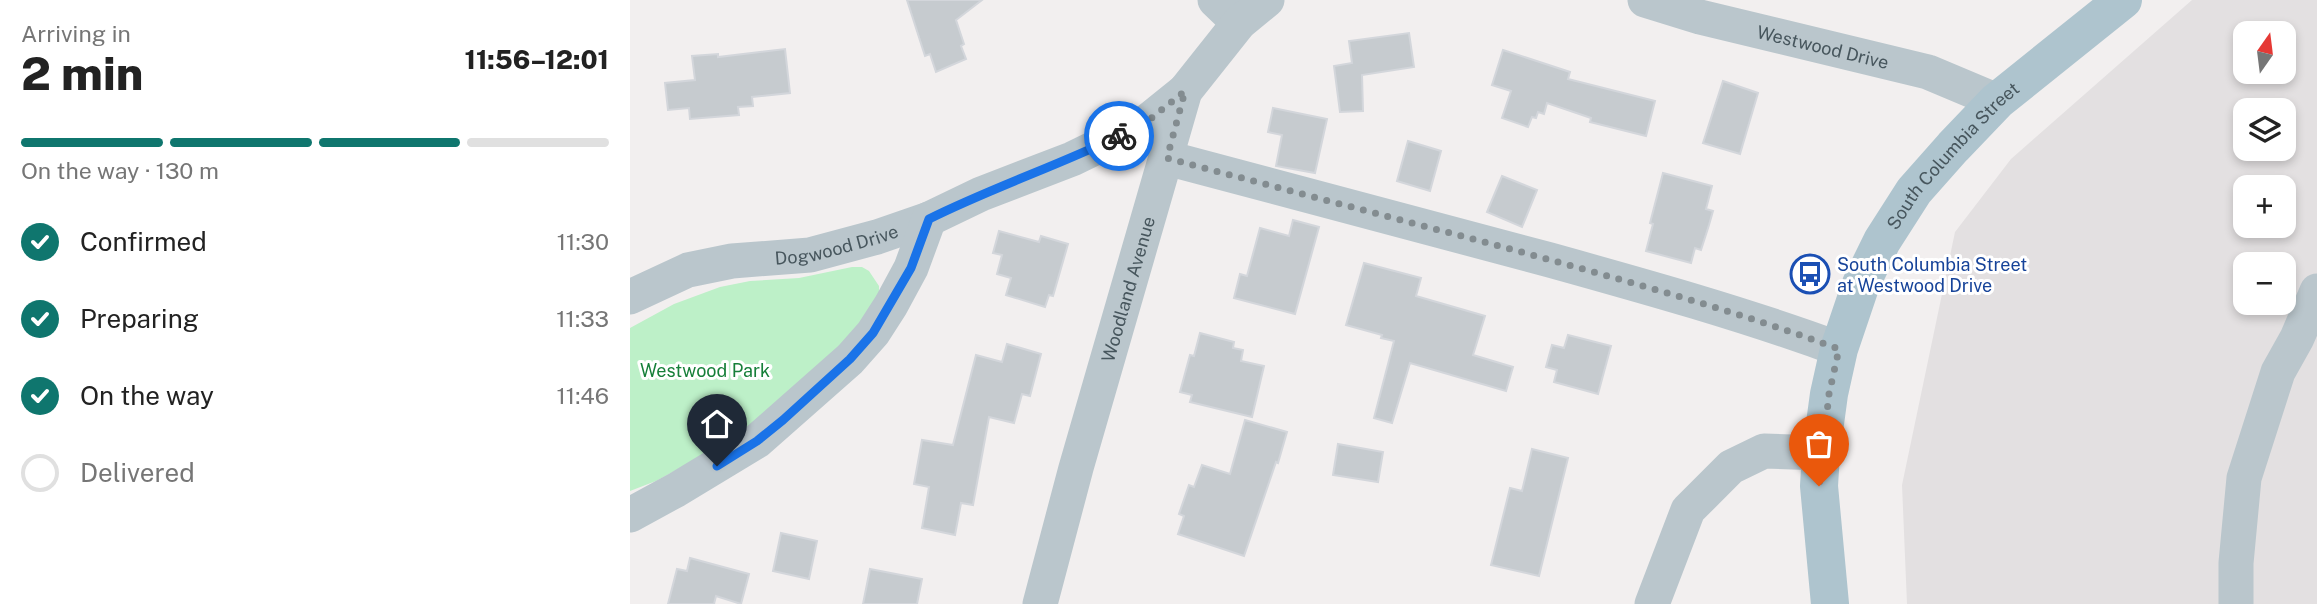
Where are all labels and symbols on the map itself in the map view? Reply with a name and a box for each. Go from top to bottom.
street label: Westwood Drive [1755,21,1891,73]
north arrow [2233,21,2296,84]
street label: South Columbia Street [1882,77,2023,233]
courier [1084,101,1154,171]
street label: Woodland Avenue [1097,214,1159,364]
street label: Dogwood Drive [774,220,901,268]
bus stop icon: South Columbia Street at Westwood Drive [1789,253,1831,295]
place label: South Columbia Street at Westwood Drive [1837,254,2027,296]
park label: Westwood Park [640,360,770,381]
pin [687,394,747,466]
pin [1789,414,1849,486]

